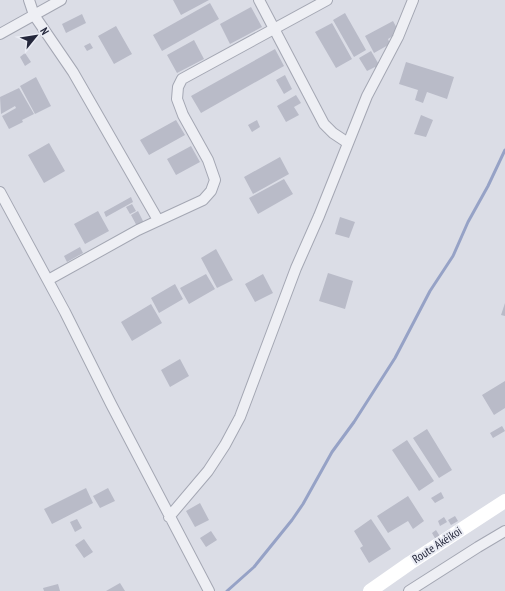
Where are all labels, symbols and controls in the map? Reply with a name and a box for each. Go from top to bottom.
north arrow [16,16,56,56]
text: N [37,25,52,37]
street label: Route Akéikoi [409,523,464,566]

